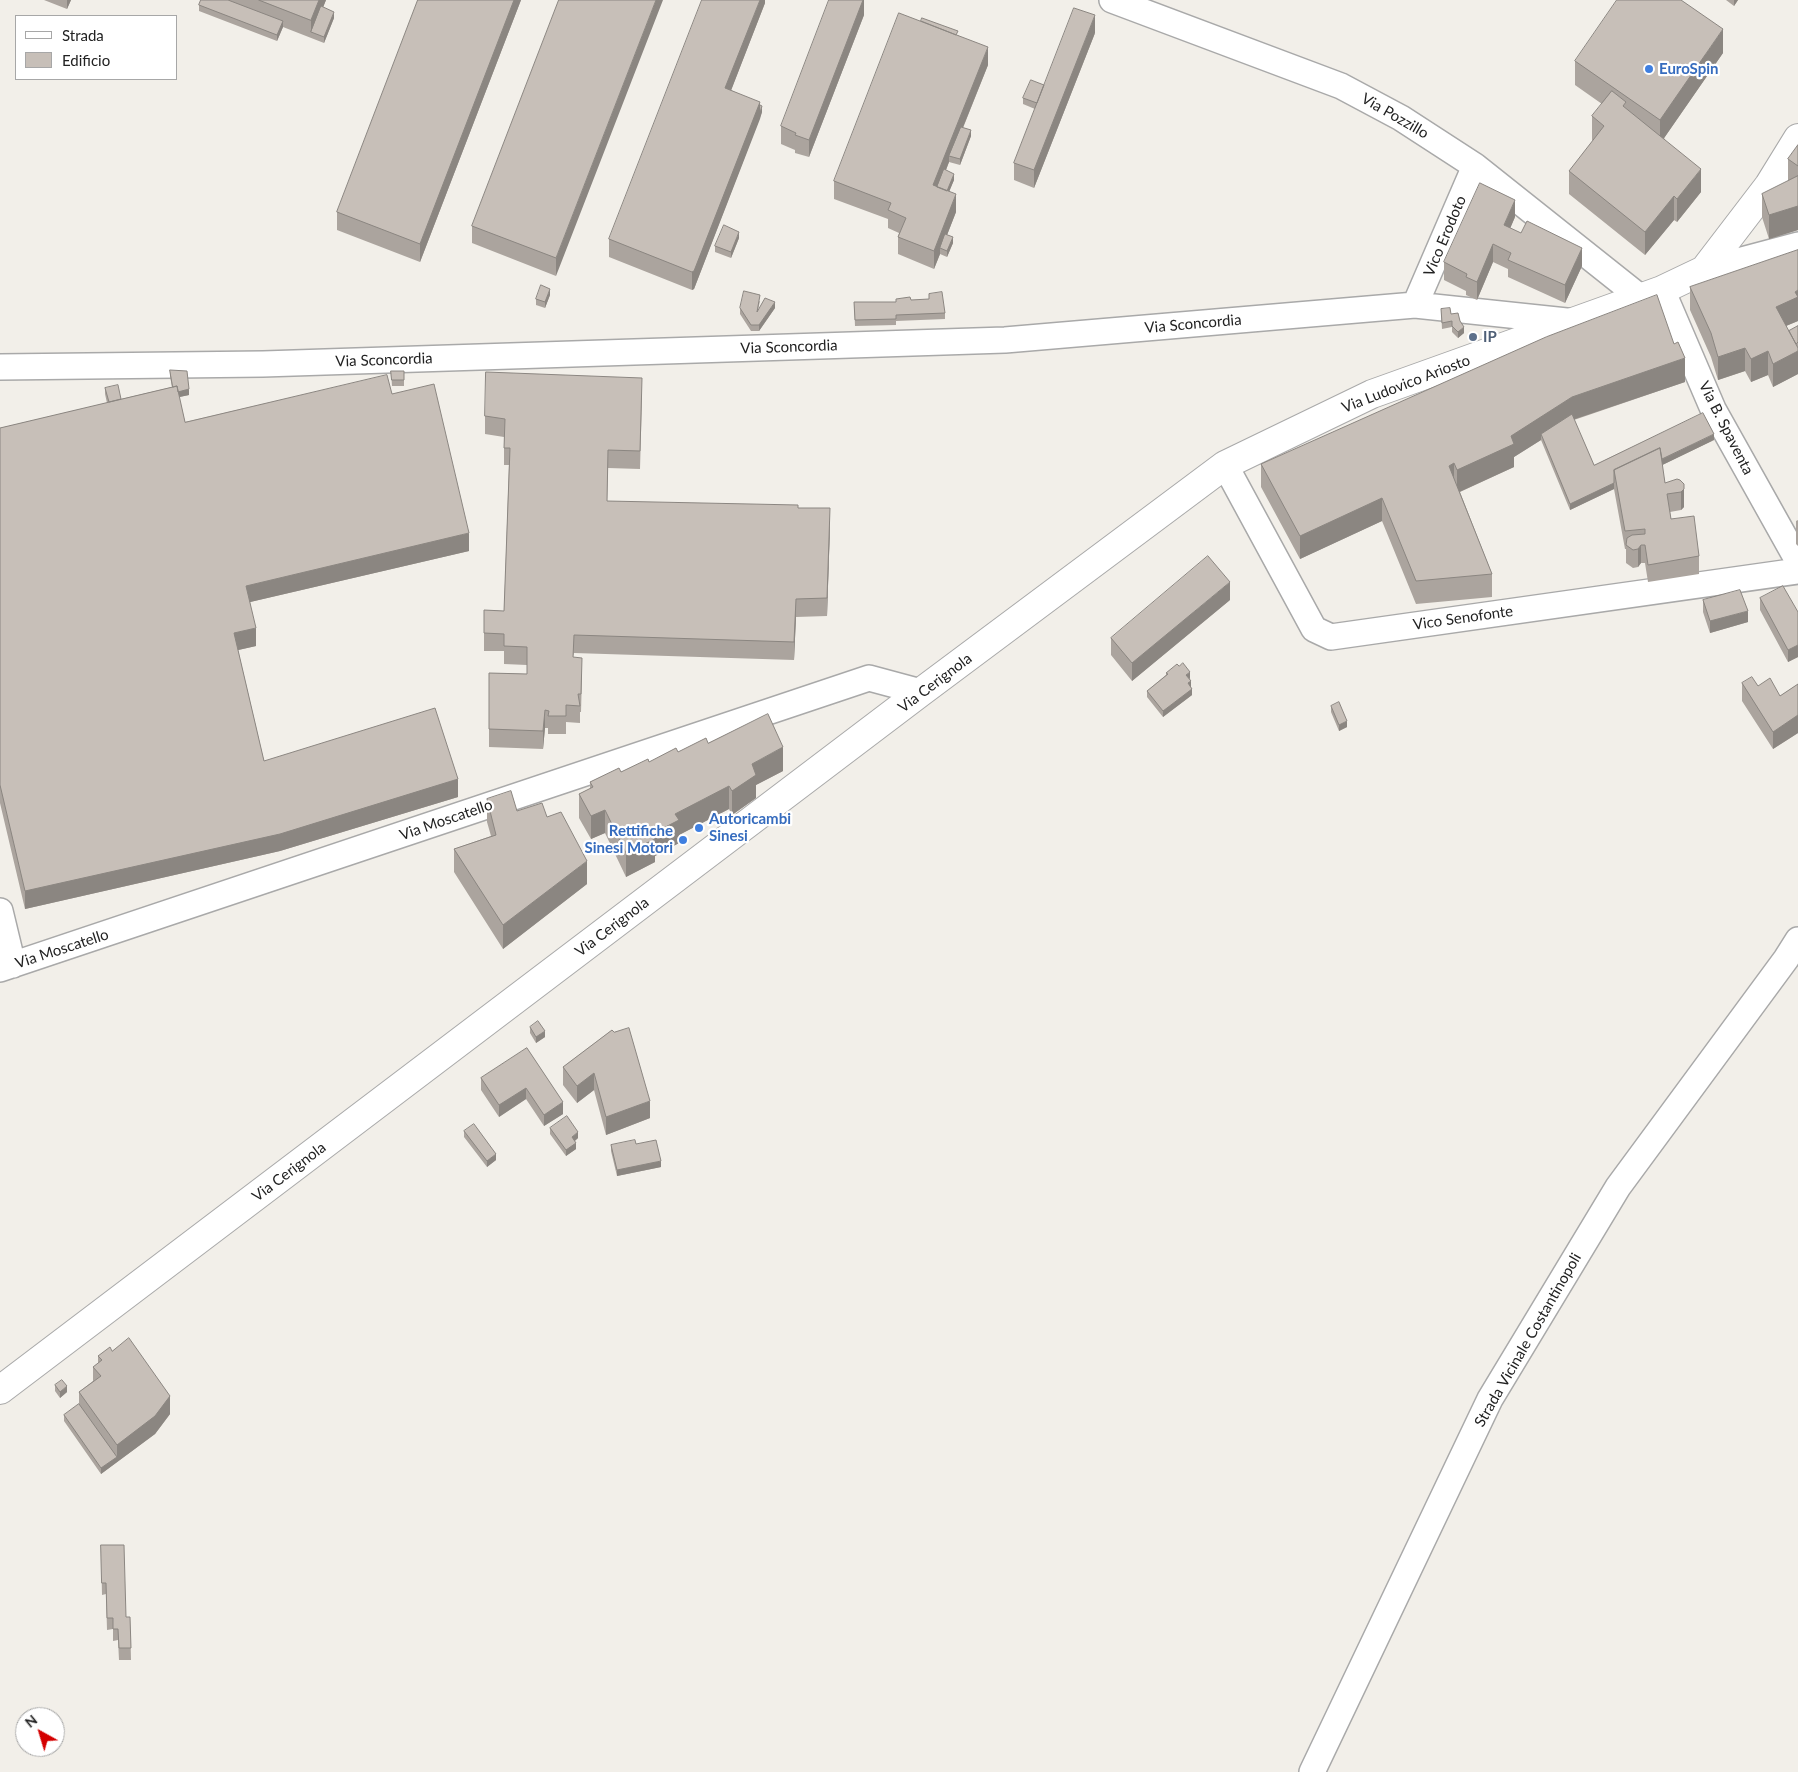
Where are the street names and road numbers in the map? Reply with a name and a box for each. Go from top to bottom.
street label: Via Pozzillo [1358,90,1432,142]
street label: Vico Erodoto [1420,193,1470,279]
street label: Via Sconcordia [1144,311,1242,337]
street label: Via Sconcordia [740,336,838,358]
street label: Via Sconcordia [335,349,433,371]
street label: Via Ludovico Ariosto [1339,351,1473,417]
street label: Via B. Spaventa [1695,378,1757,478]
street label: Vico Senofonte [1412,602,1514,634]
street label: Via Cerignola [895,649,975,717]
street label: Via Moscatello [397,796,495,844]
street label: Via Cerignola [572,893,652,961]
street label: Via Moscatello [13,925,111,973]
street label: Via Cerignola [249,1138,329,1206]
street label: Strada Vicinale Costantinopoli [1471,1250,1585,1430]

